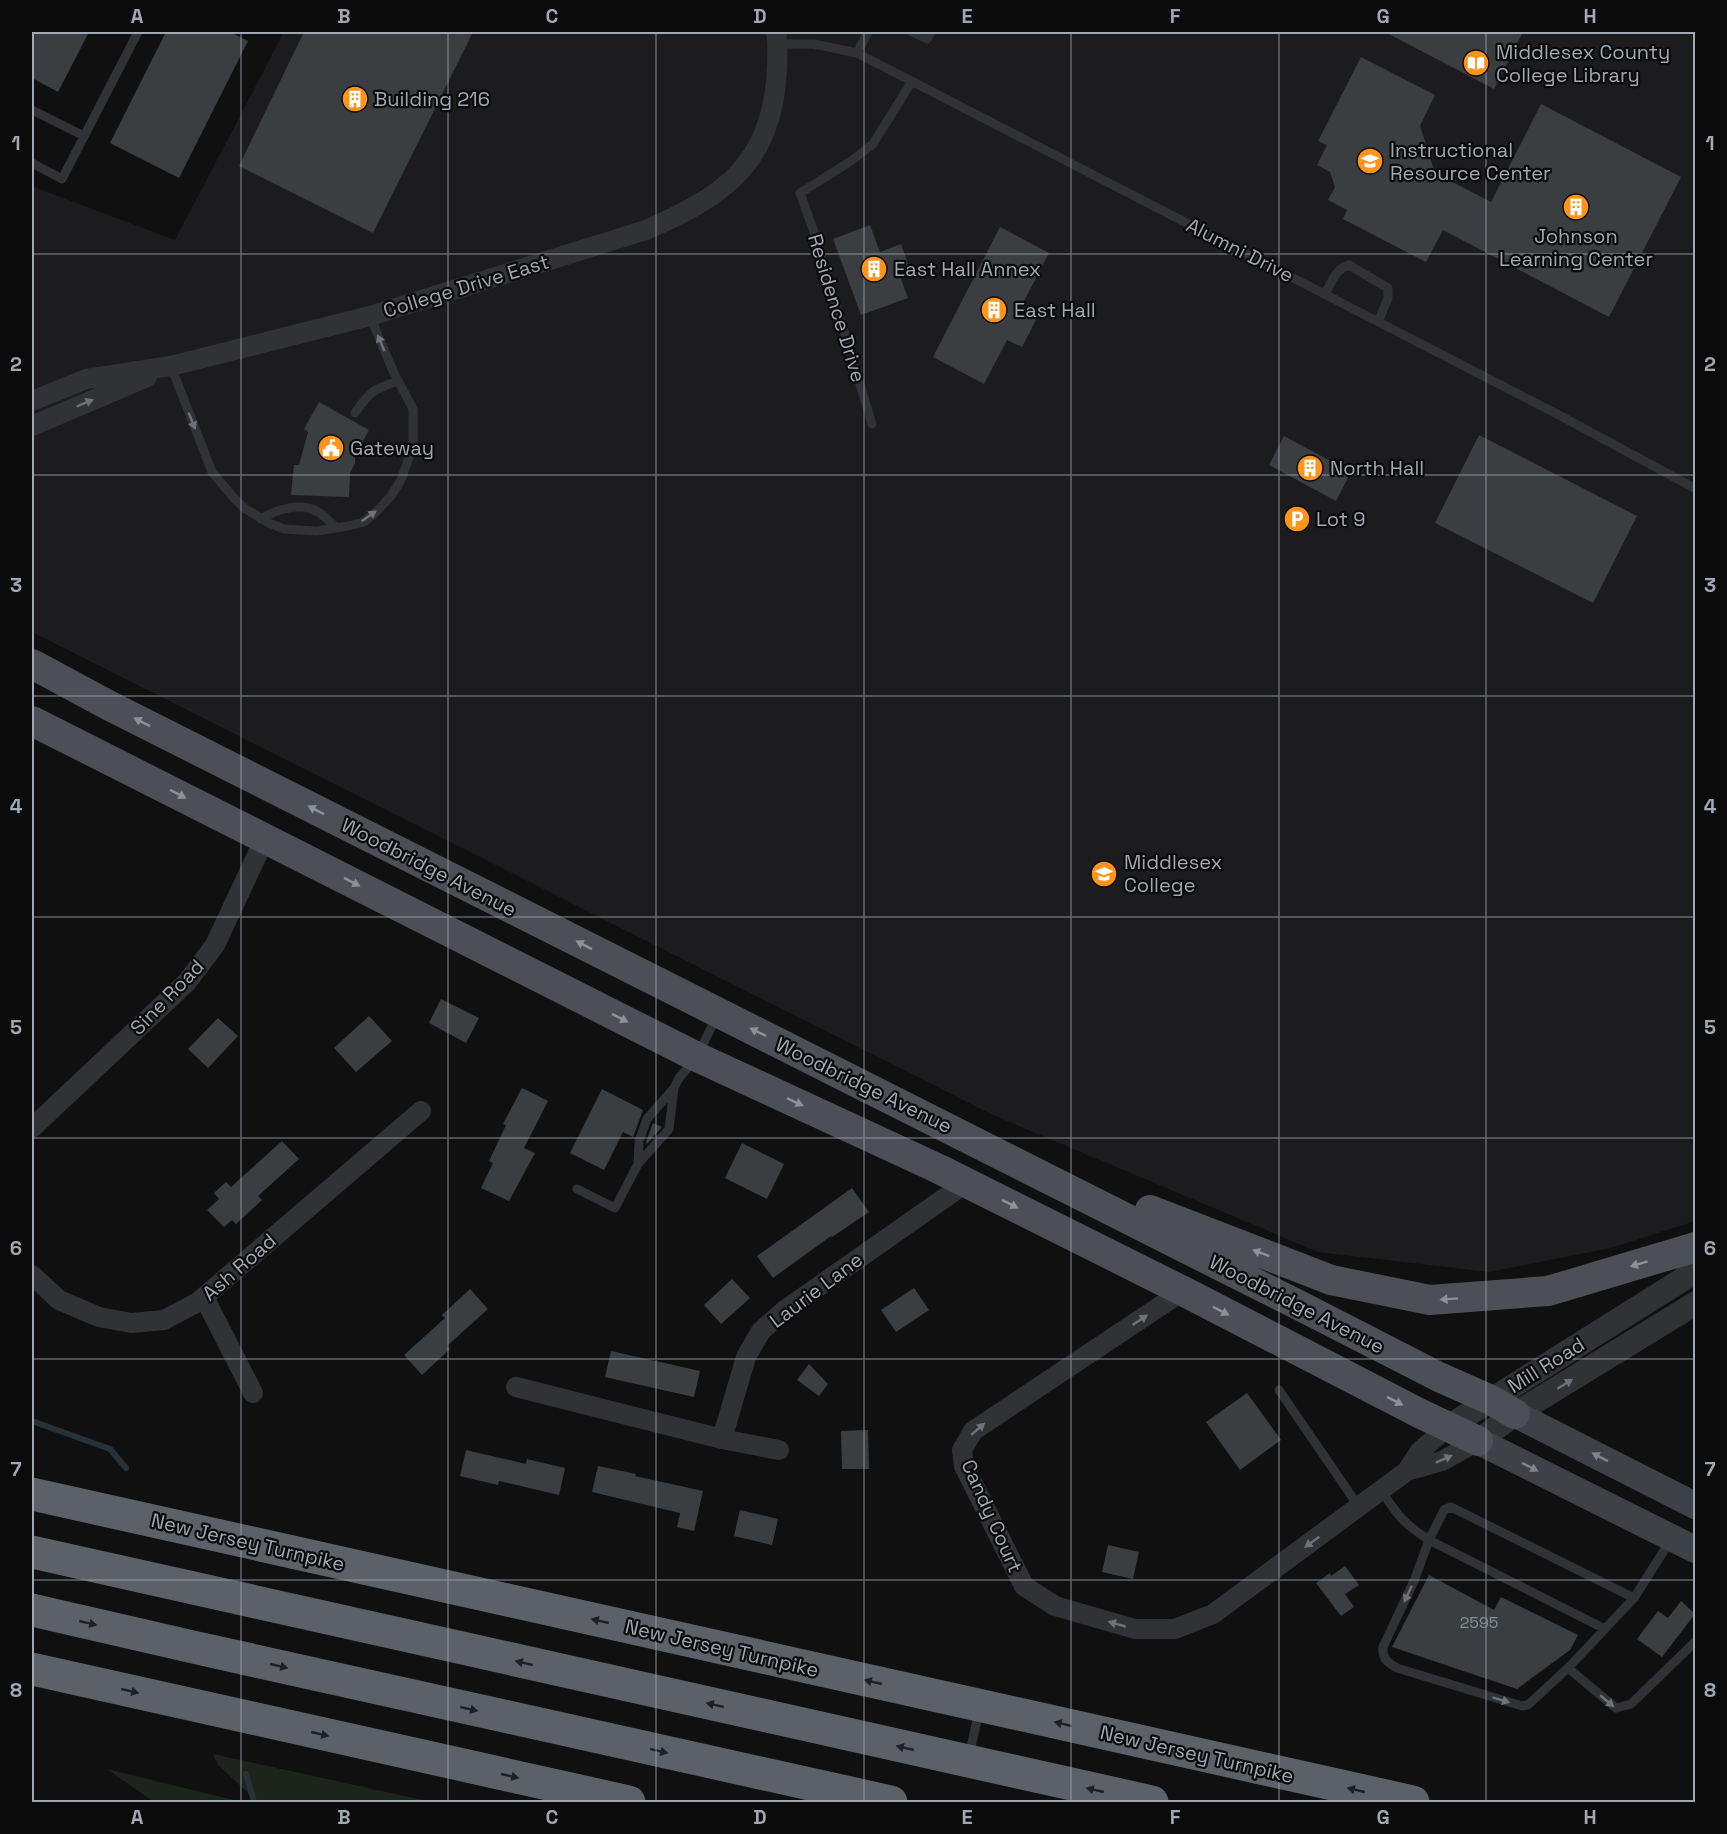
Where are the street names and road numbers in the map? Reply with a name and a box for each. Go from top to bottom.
street label: Alumni Drive [1182,212,1298,288]
street label: Residence Drive [802,231,872,385]
street label: College Drive East [380,248,552,324]
street label: Woodbridge Avenue [337,812,521,922]
street label: Sine Road [124,954,210,1040]
street label: Woodbridge Avenue [771,1031,957,1139]
street label: Ash Road [197,1228,281,1306]
street label: Laurie Lane [764,1246,868,1334]
street label: Woodbridge Avenue [1205,1249,1389,1359]
street label: Mill Road [1503,1331,1589,1399]
street label: Candy Court [956,1455,1028,1577]
street label: New Jersey Turnpike [149,1507,347,1577]
street label: New Jersey Turnpike [623,1613,821,1683]
street label: New Jersey Turnpike [1098,1719,1296,1789]

